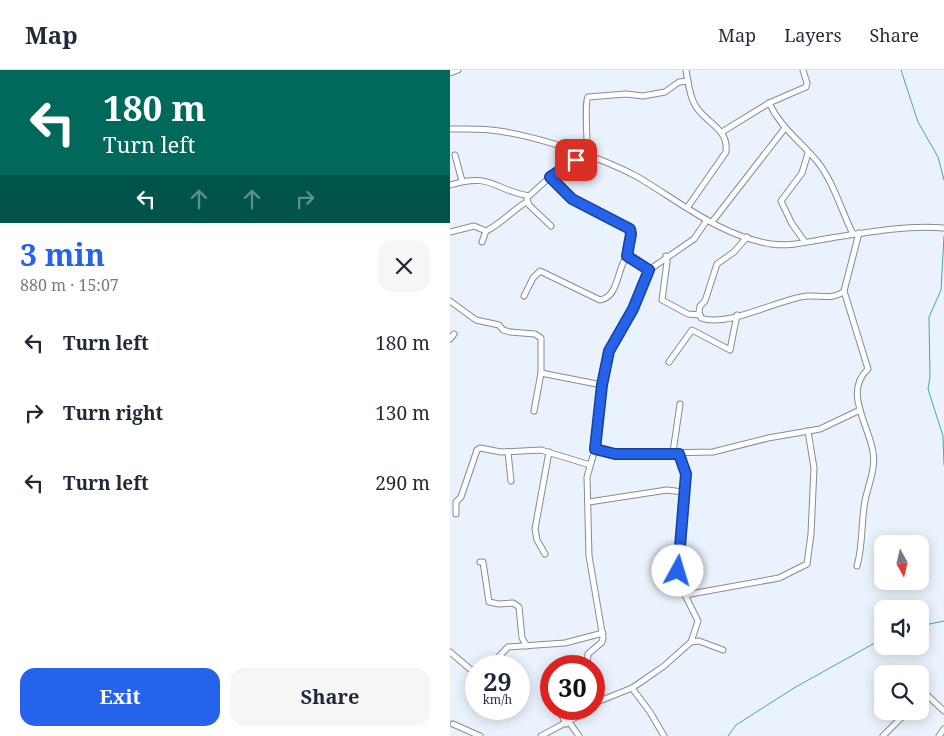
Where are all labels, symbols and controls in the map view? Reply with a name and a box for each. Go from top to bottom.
text: Map [25,18,78,51]
text: Map [718,23,756,47]
text: Layers [784,23,842,47]
text: Share [870,23,919,47]
text: 180 m [103,84,206,131]
icon: left [20,90,85,155]
text: Turn left [103,129,195,159]
pin [555,139,597,181]
icon: arrive [562,146,590,174]
icon: left [132,185,160,213]
icon: ahead [185,185,213,213]
icon: ahead [238,185,266,213]
icon: right [291,185,319,213]
text: 3 min [20,234,105,275]
button: close [378,240,430,292]
text: 880 m · 15:07 [20,274,119,296]
icon: left [20,329,48,357]
text: Turn left [63,330,149,356]
text: 180 m [375,330,430,356]
icon: right [20,399,48,427]
text: Turn right [63,400,163,426]
text: 130 m [375,400,430,426]
icon: left [20,469,48,497]
text: Turn left [63,470,149,496]
text: 290 m [375,470,430,496]
north arrow [874,535,929,590]
map controls [874,535,929,720]
position arrow [651,544,703,596]
button: sound [874,600,929,655]
speed limit sign: 30 [540,655,605,720]
text: 29 [483,664,512,698]
button: search [874,665,929,720]
button: Exit [20,668,220,726]
button: Share [230,668,430,726]
text: km/h [483,691,512,708]

